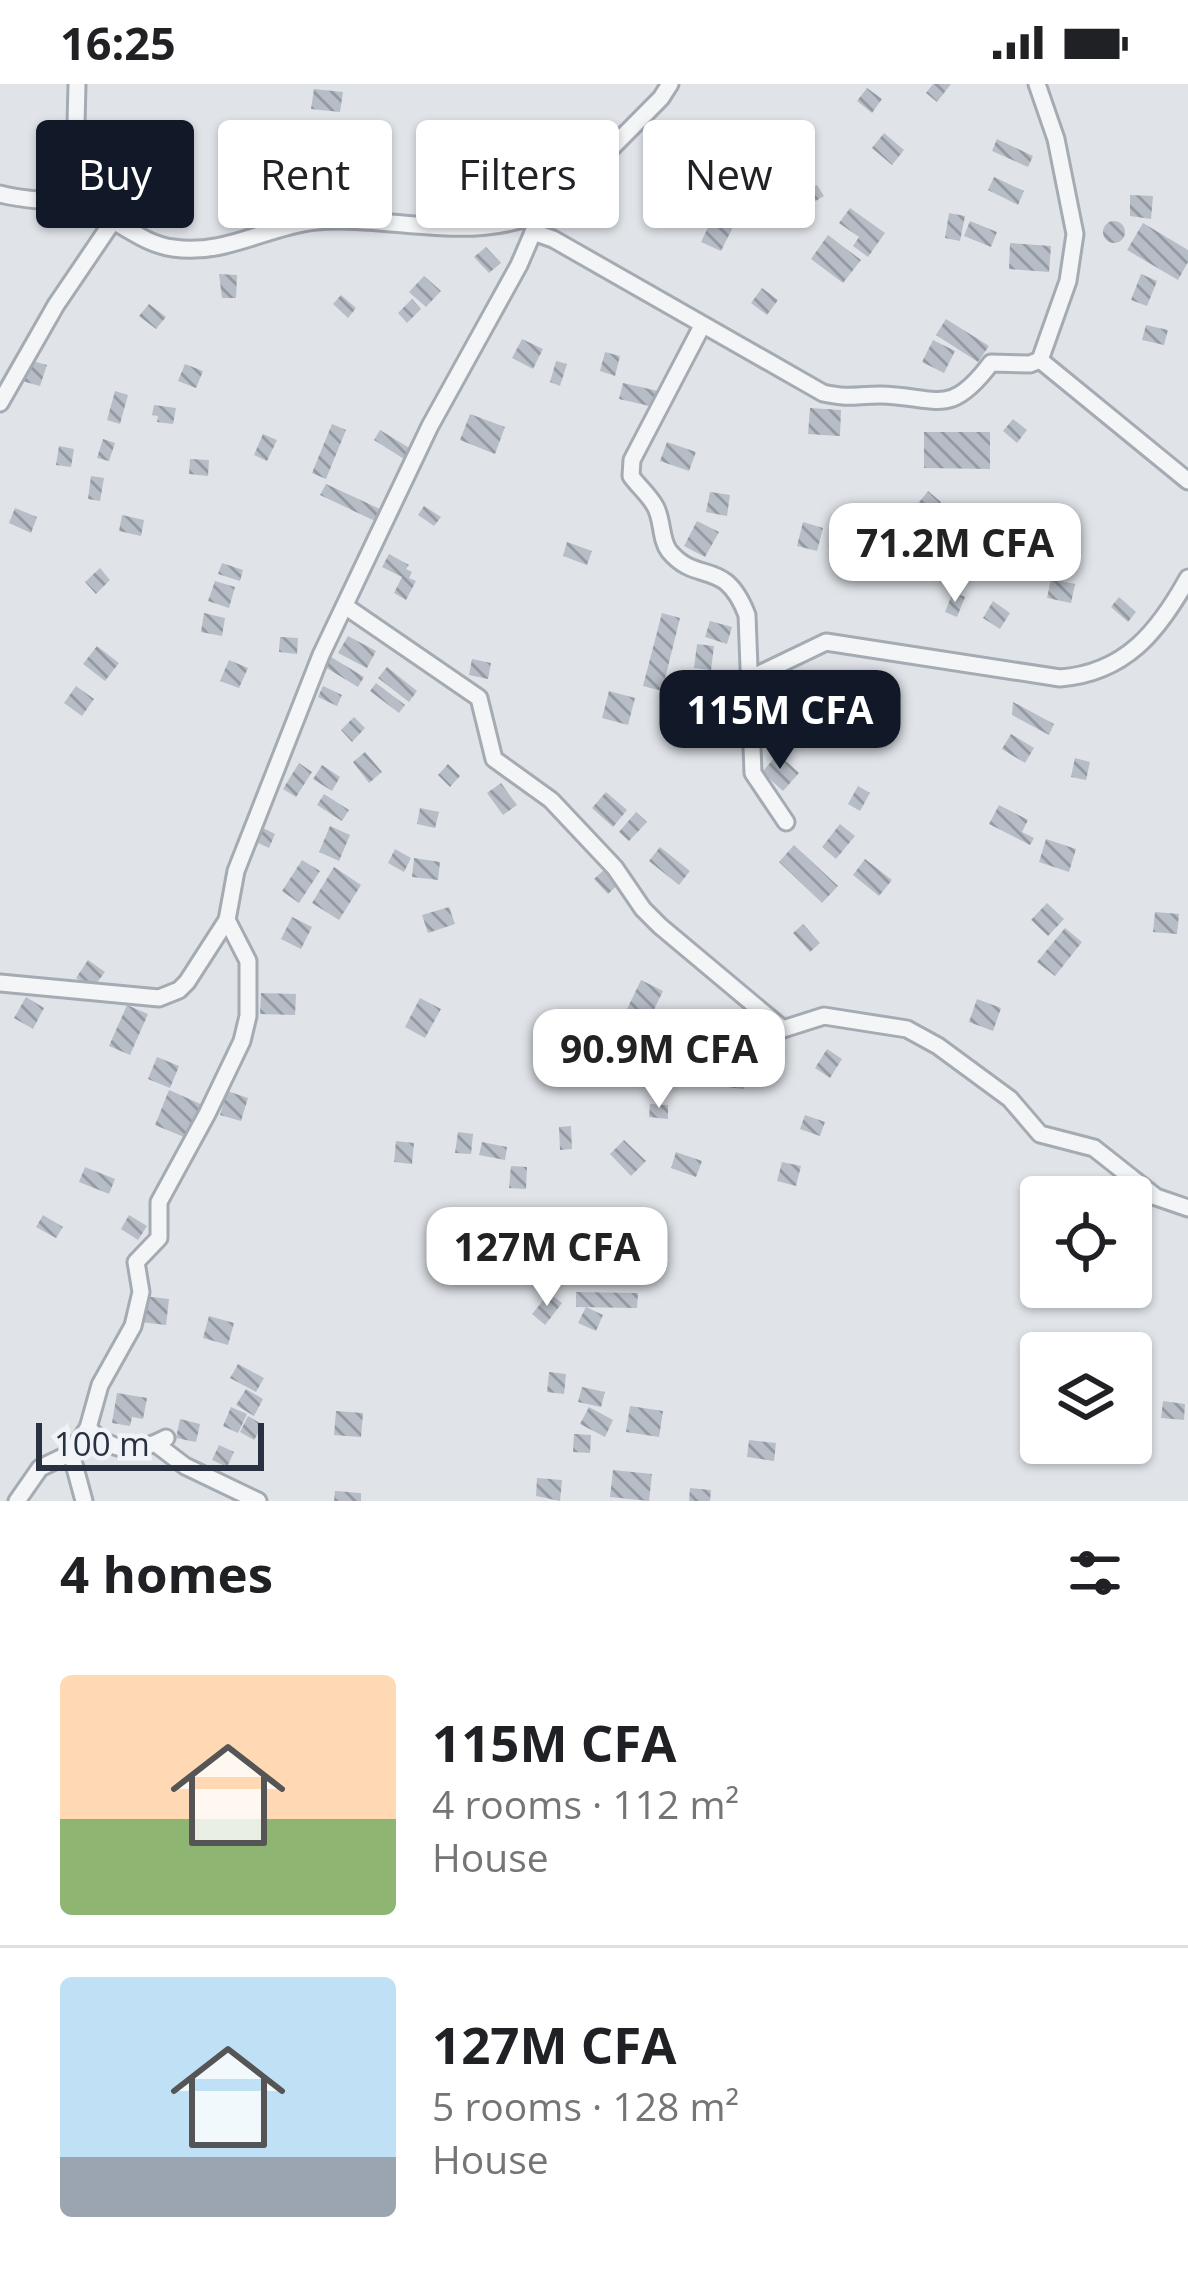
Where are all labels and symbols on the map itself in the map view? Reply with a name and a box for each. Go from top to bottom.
pin: 71.2M CFA [818,503,1092,605]
pin: 115M CFA [656,670,904,772]
pin: 90.9M CFA [522,1009,796,1111]
pin: 127M CFA [423,1207,671,1309]
scale bar [36,1417,264,1470]

